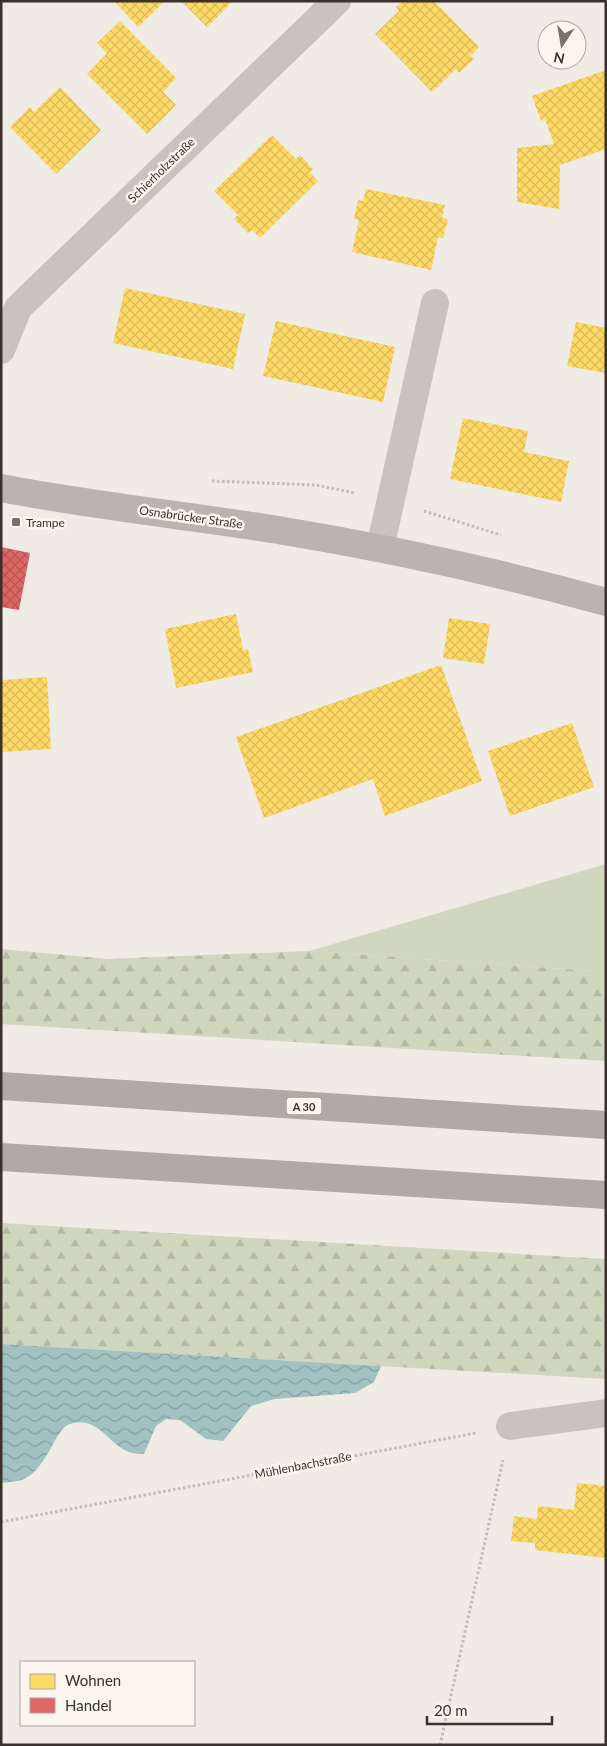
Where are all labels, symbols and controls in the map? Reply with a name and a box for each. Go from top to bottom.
north arrow [537,20,587,70]
text: N [552,49,566,68]
street label: Schierholzstraße [124,134,198,206]
street label: Osnabrücker Straße [138,502,244,532]
place label: Trampe [26,515,65,530]
marker: Trampe [10,516,22,528]
road number: A 30 [286,1098,322,1114]
street label: Mühlenbachstraße [253,1448,353,1482]
legend [20,1661,195,1726]
text: Wohnen [65,1671,121,1689]
scale bar [427,1694,552,1726]
text: Handel [65,1696,112,1714]
text: 20 m [434,1701,468,1719]

